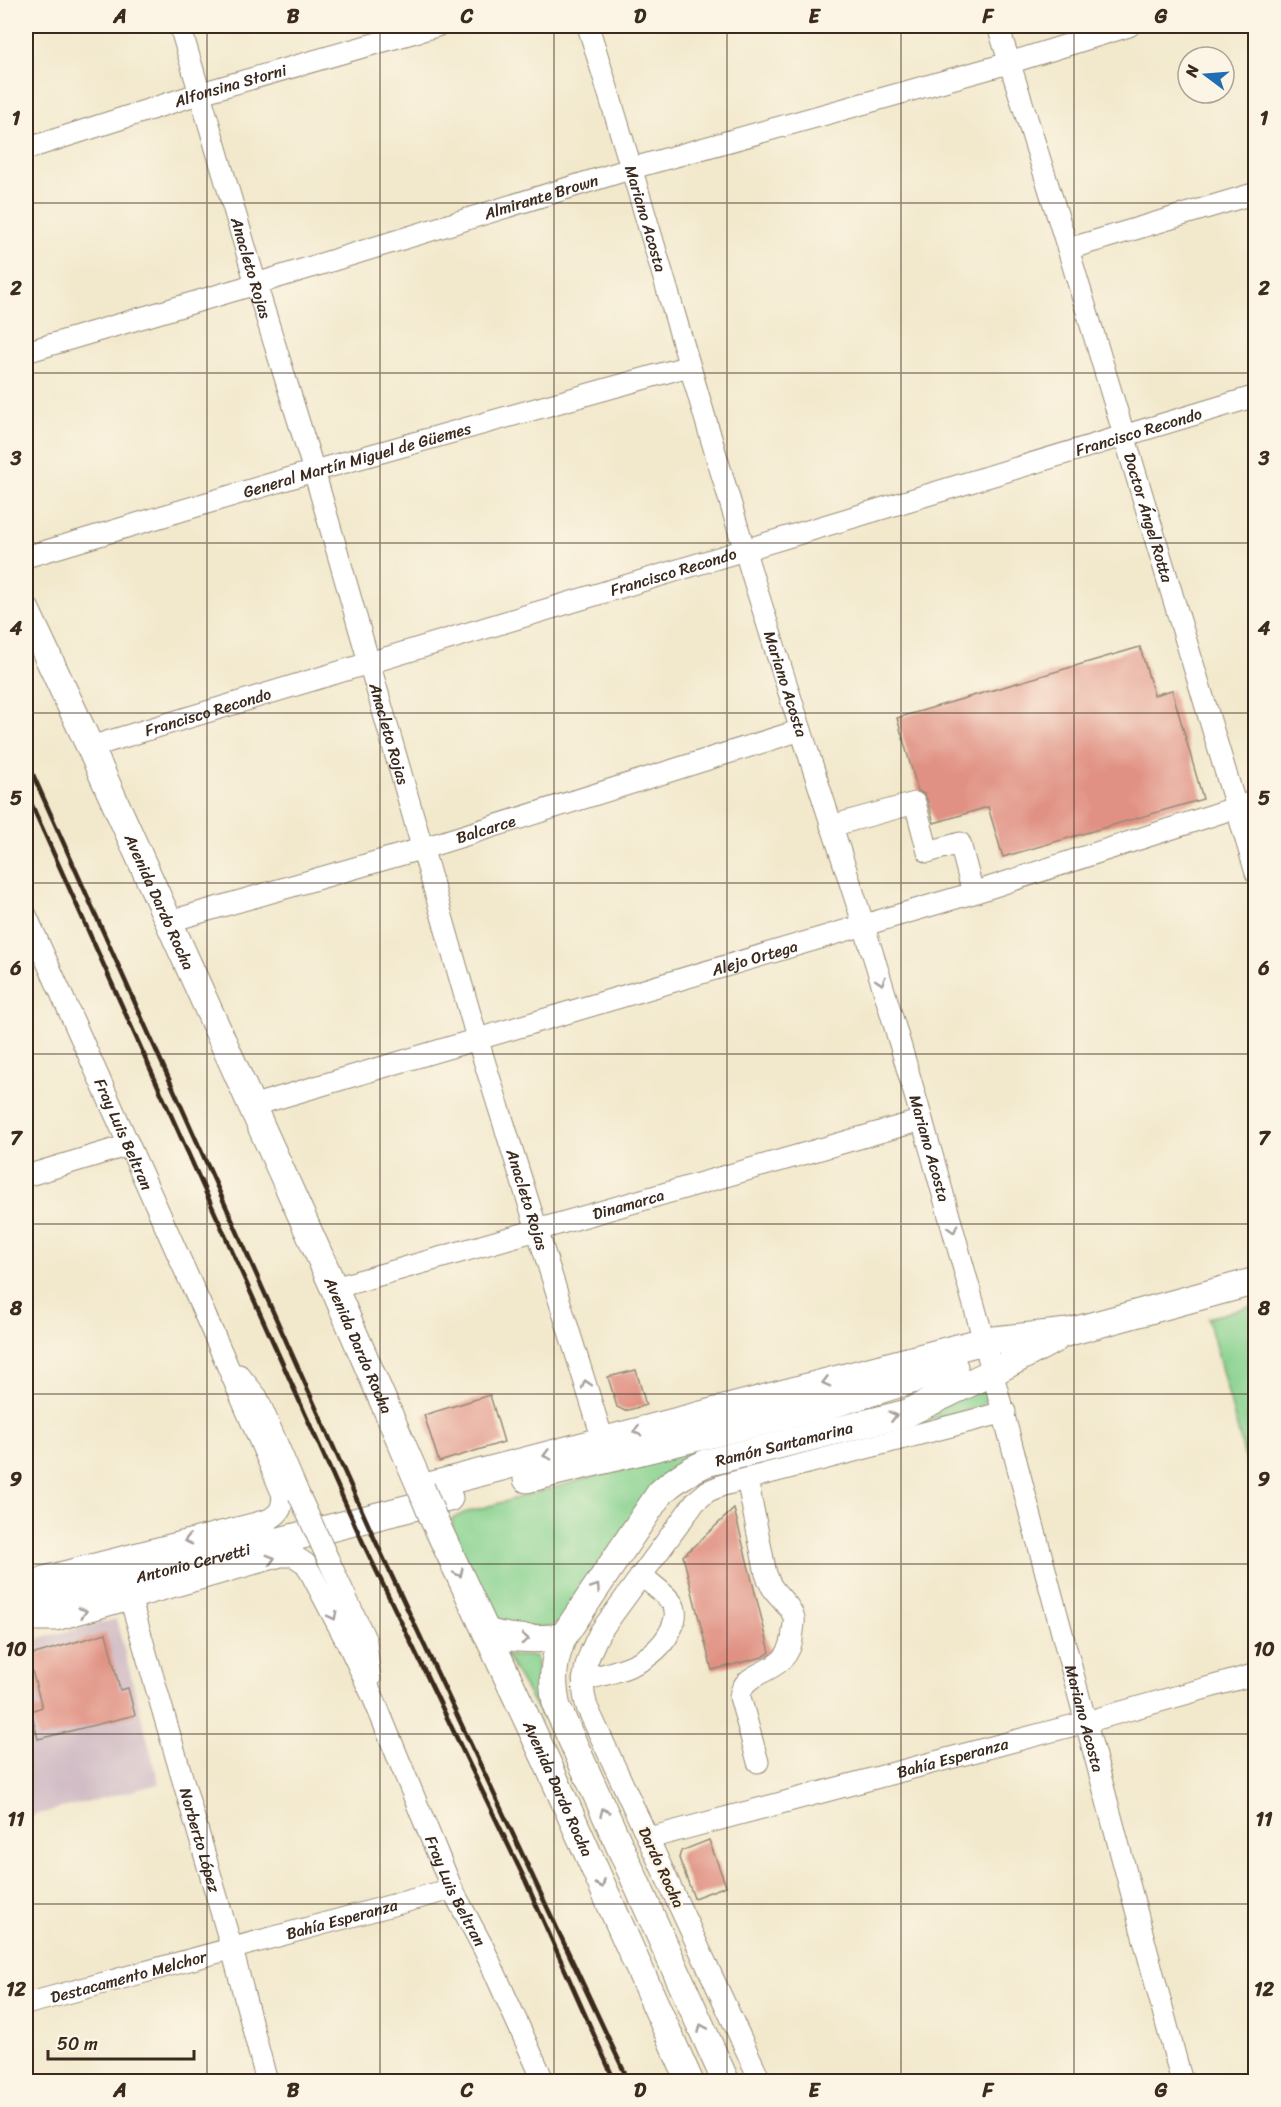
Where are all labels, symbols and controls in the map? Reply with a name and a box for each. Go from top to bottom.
text: A [112,0,127,34]
text: B [287,0,300,34]
text: C [460,0,474,34]
text: D [634,0,647,34]
text: E [808,0,821,34]
text: F [982,0,995,34]
text: G [1154,0,1168,34]
north arrow [1176,45,1236,105]
street label: Alfonsina Storni [169,55,290,116]
text: N [1176,61,1208,81]
text: 1 [12,101,21,136]
text: 1 [1260,101,1269,136]
street label: Mariano Acosta [616,162,675,275]
street label: Almirante Brown [479,165,602,228]
street label: Anacleto Rojas [222,213,280,323]
text: 2 [9,271,22,306]
text: 2 [1257,271,1270,306]
street label: Francisco Recondo [1072,399,1206,465]
street label: General Martín Miguel de Güemes [240,414,475,506]
text: 3 [10,441,22,476]
text: 3 [1258,441,1270,476]
street label: Doctor Ángel Rotta [1115,449,1182,587]
street label: Francisco Recondo [606,539,740,605]
text: 4 [9,611,23,646]
text: 4 [1257,611,1271,646]
street label: Mariano Acosta [755,627,816,741]
street label: Anacleto Rojas [360,678,418,789]
street label: Francisco Recondo [141,679,275,745]
text: 5 [10,781,22,816]
text: 5 [1258,781,1270,816]
street label: Balcarce [452,806,519,852]
street label: Avenida Dardo Rocha [116,828,203,975]
street label: Alejo Ortega [707,931,801,985]
text: 6 [9,951,22,986]
text: 6 [1257,951,1270,986]
one-way arrow [874,975,886,986]
street label: Fray Luis Beltran [86,1073,162,1195]
street label: Mariano Acosta [900,1091,958,1205]
text: 7 [10,1121,23,1156]
text: 7 [1258,1121,1271,1156]
street label: Anacleto Rojas [497,1144,557,1254]
street label: Dinamarca [589,1180,668,1228]
one-way arrow [946,1223,958,1234]
street label: Avenida Dardo Rocha [315,1271,401,1418]
text: 8 [9,1291,23,1326]
text: 8 [1257,1291,1271,1326]
one-way arrow [821,1375,832,1387]
one-way arrow [581,1379,593,1390]
one-way arrow [887,1411,897,1424]
street label: Ramón Santamarina [712,1413,856,1475]
one-way arrow [633,1424,643,1436]
one-way arrow [542,1447,552,1460]
text: 9 [10,1462,22,1497]
text: 9 [1258,1462,1270,1497]
one-way arrow [184,1533,194,1546]
street label: Antonio Cervetti [131,1535,254,1592]
one-way arrow [265,1554,275,1566]
one-way arrow [452,1566,464,1577]
one-way arrow [588,1584,600,1594]
one-way arrow [77,1607,88,1619]
one-way arrow [326,1610,337,1620]
text: 10 [5,1632,27,1667]
one-way arrow [520,1632,529,1645]
text: 10 [1253,1632,1275,1667]
street label: Mariano Acosta [1056,1661,1113,1775]
street label: Avenida Dardo Rocha [514,1715,601,1862]
street label: Bahía Esperanza [894,1729,1013,1787]
street label: Norberto López [171,1784,229,1896]
text: 11 [7,1802,25,1837]
text: 11 [1255,1802,1273,1837]
one-way arrow [600,1808,612,1819]
street label: Dardo Rocha [630,1822,693,1913]
street label: Fray Luis Beltran [416,1831,494,1952]
one-way arrow [594,1878,606,1889]
street label: Bahía Esperanza [283,1890,402,1948]
street label: Destacamento Melchor [47,1942,211,2012]
text: 12 [6,1972,27,2007]
text: 12 [1254,1972,1275,2007]
scale bar [48,2023,194,2061]
one-way arrow [698,2024,710,2035]
text: 50 m [57,2028,98,2060]
text: A [112,2073,127,2107]
text: B [287,2073,300,2107]
text: C [460,2073,474,2107]
text: D [634,2073,647,2107]
text: E [808,2073,821,2107]
text: F [982,2073,995,2107]
text: G [1154,2073,1168,2107]

